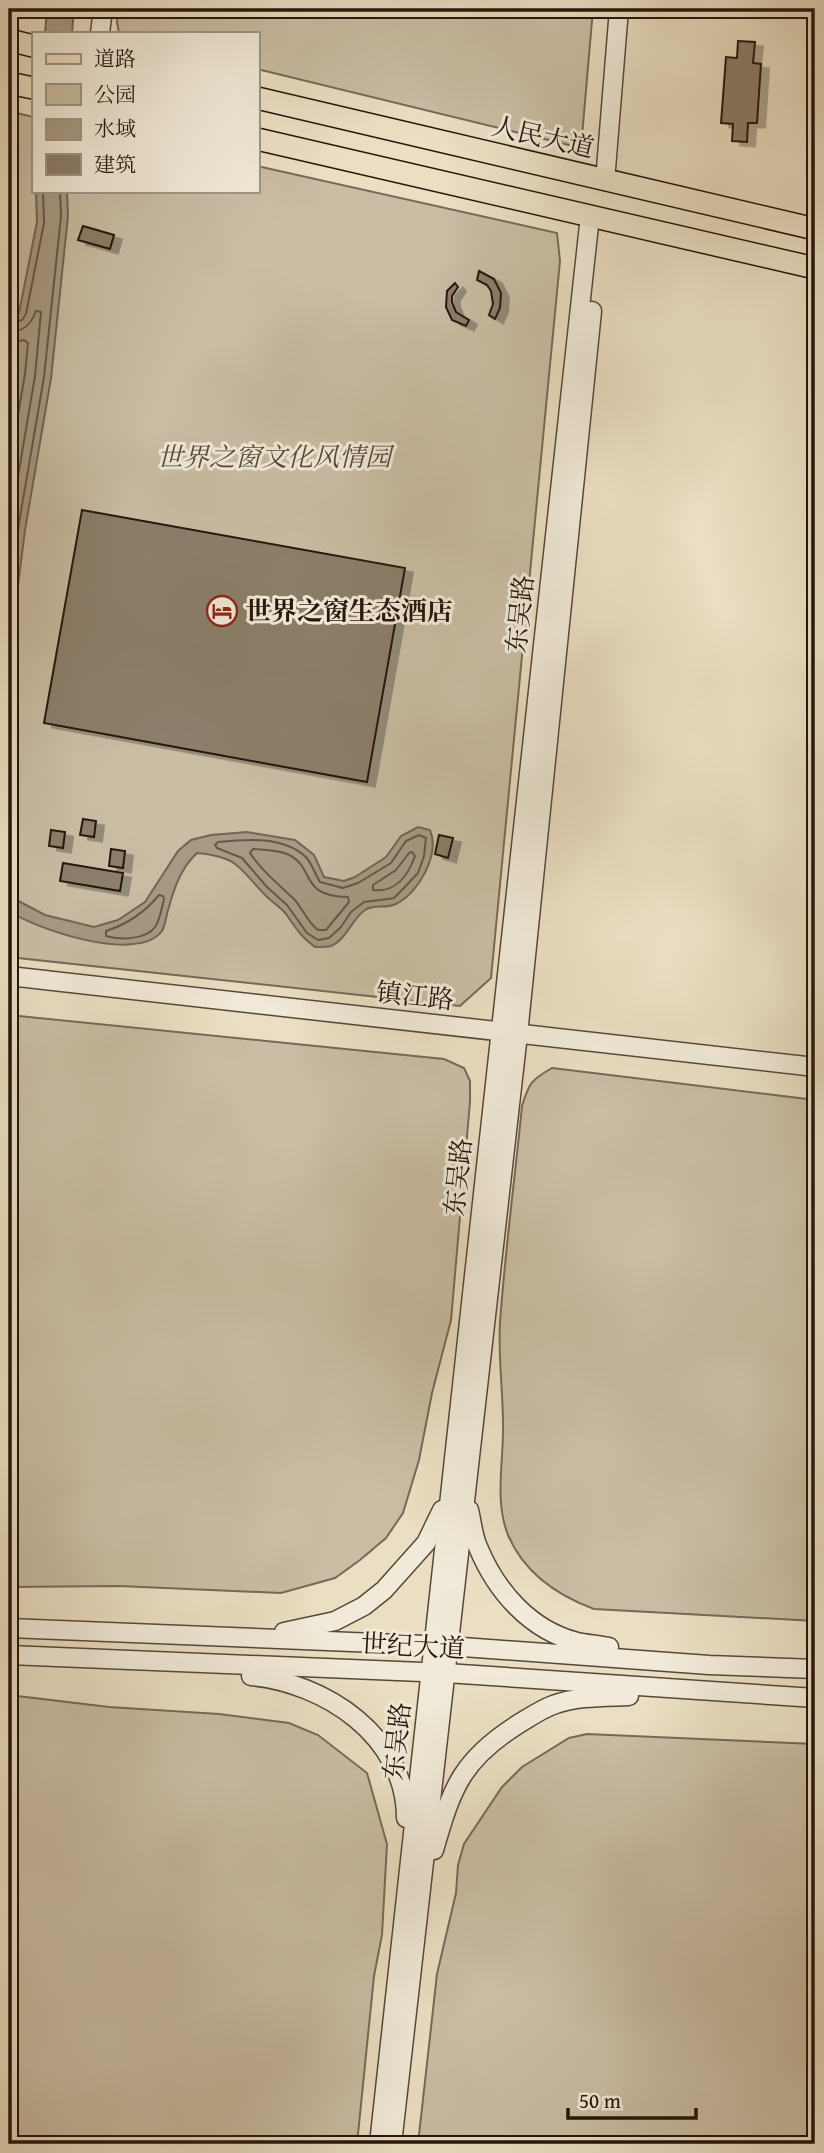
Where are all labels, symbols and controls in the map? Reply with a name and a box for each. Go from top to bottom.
legend [32,32,259,192]
text: 道路 [94,43,136,74]
text: 公园 [94,79,136,110]
street label: 人民大道 [488,106,598,167]
text: 水域 [94,113,136,144]
text: 建筑 [94,149,136,180]
park label: 世界之窗文化风情园 [157,437,395,476]
street label: 东吴路 [496,573,543,655]
place label: 世界之窗生态酒店 [245,591,453,630]
hotel icon: 世界之窗生态酒店 [205,594,239,628]
street label: 镇江路 [374,972,456,1019]
street label: 东吴路 [434,1136,481,1218]
street label: 世纪大道 [360,1623,466,1668]
street label: 东吴路 [373,1700,420,1782]
scale bar [568,2076,696,2120]
text: 50 m [579,2085,621,2116]

